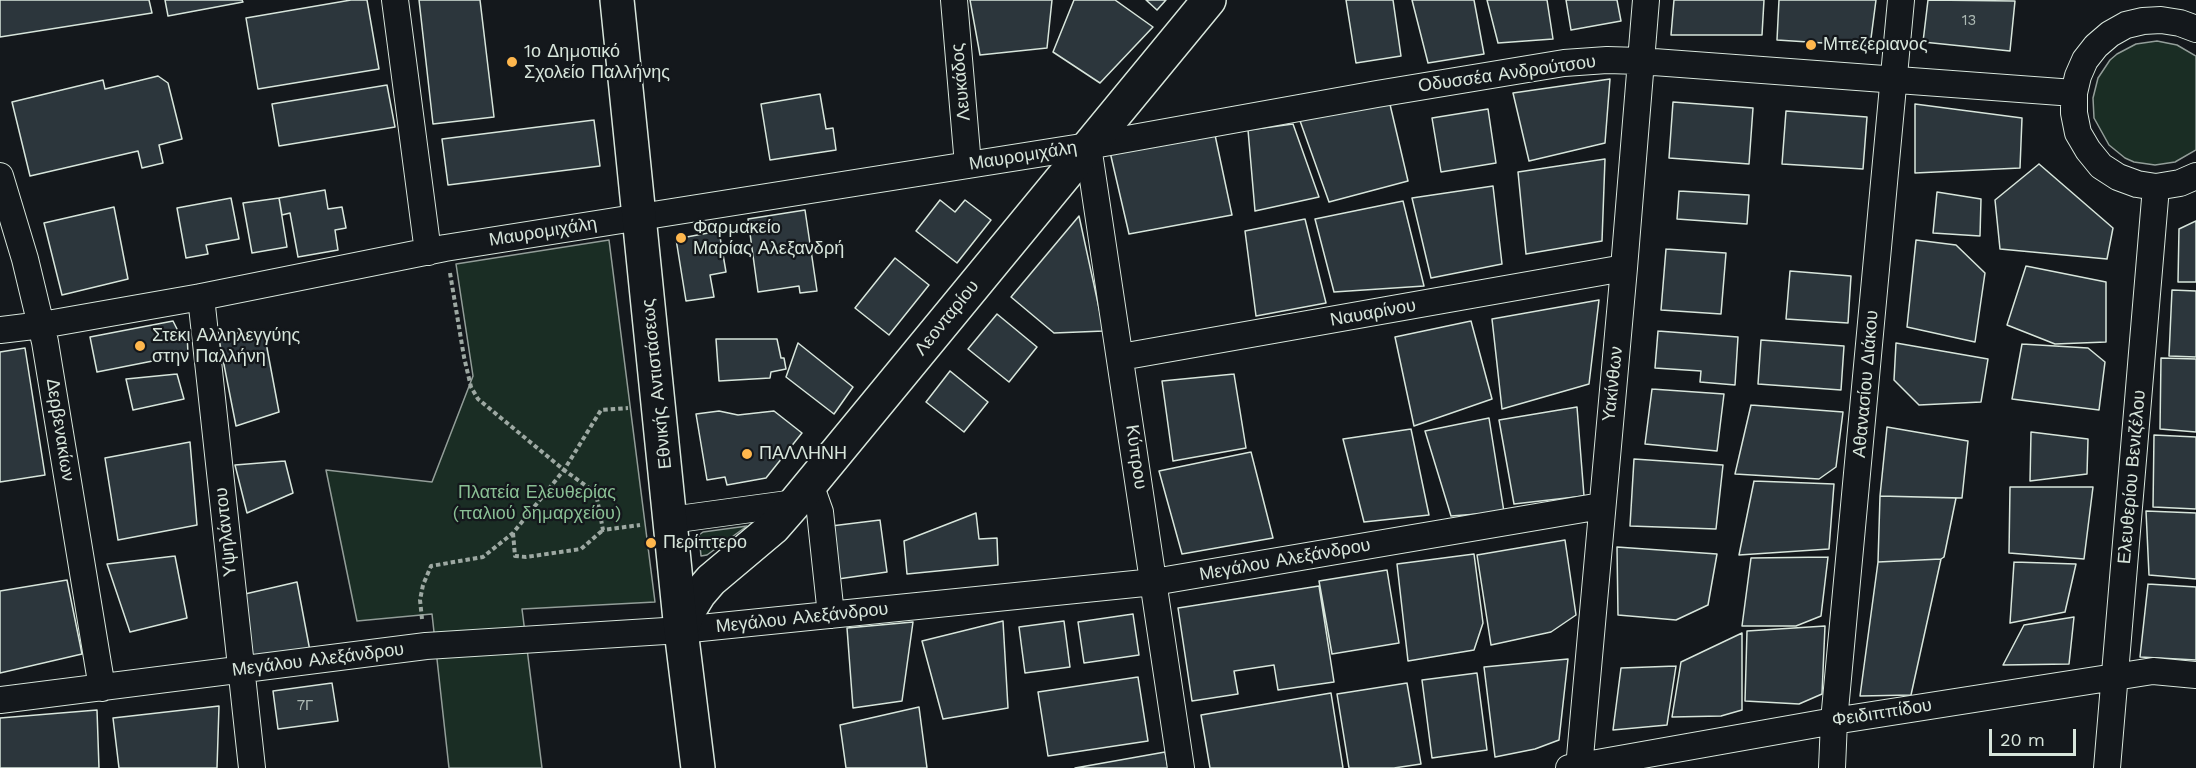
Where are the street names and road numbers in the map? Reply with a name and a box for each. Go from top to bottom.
street label: Λευκάδος [947,42,975,122]
street label: Οδυσσέα Ανδρούτσου [1417,51,1597,97]
street label: Μαυρομιχάλη [967,137,1079,175]
street label: Μαυρομιχάλη [487,213,599,251]
street label: Λεονταρίου [910,276,984,360]
street label: Ναυαρίνου [1328,295,1418,331]
street label: Εθνικής Αντιστάσεως [637,298,677,470]
street label: Αθανασίου Διάκου [1849,309,1883,459]
street label: Υακίνθων [1598,345,1628,423]
street label: Δερβενακίων [41,377,79,483]
street label: Ελευθερίου Βενιζέλου [2114,389,2150,565]
street label: Κύπρου [1121,423,1151,491]
street label: Υψηλάντου [211,486,241,578]
street label: Μεγάλου Αλεξάνδρου [1198,534,1372,586]
street label: Μεγάλου Αλεξάνδρου [715,598,889,638]
street label: Μεγάλου Αλεξάνδρου [231,639,405,681]
street label: Φειδιππίδου [1831,694,1933,732]

